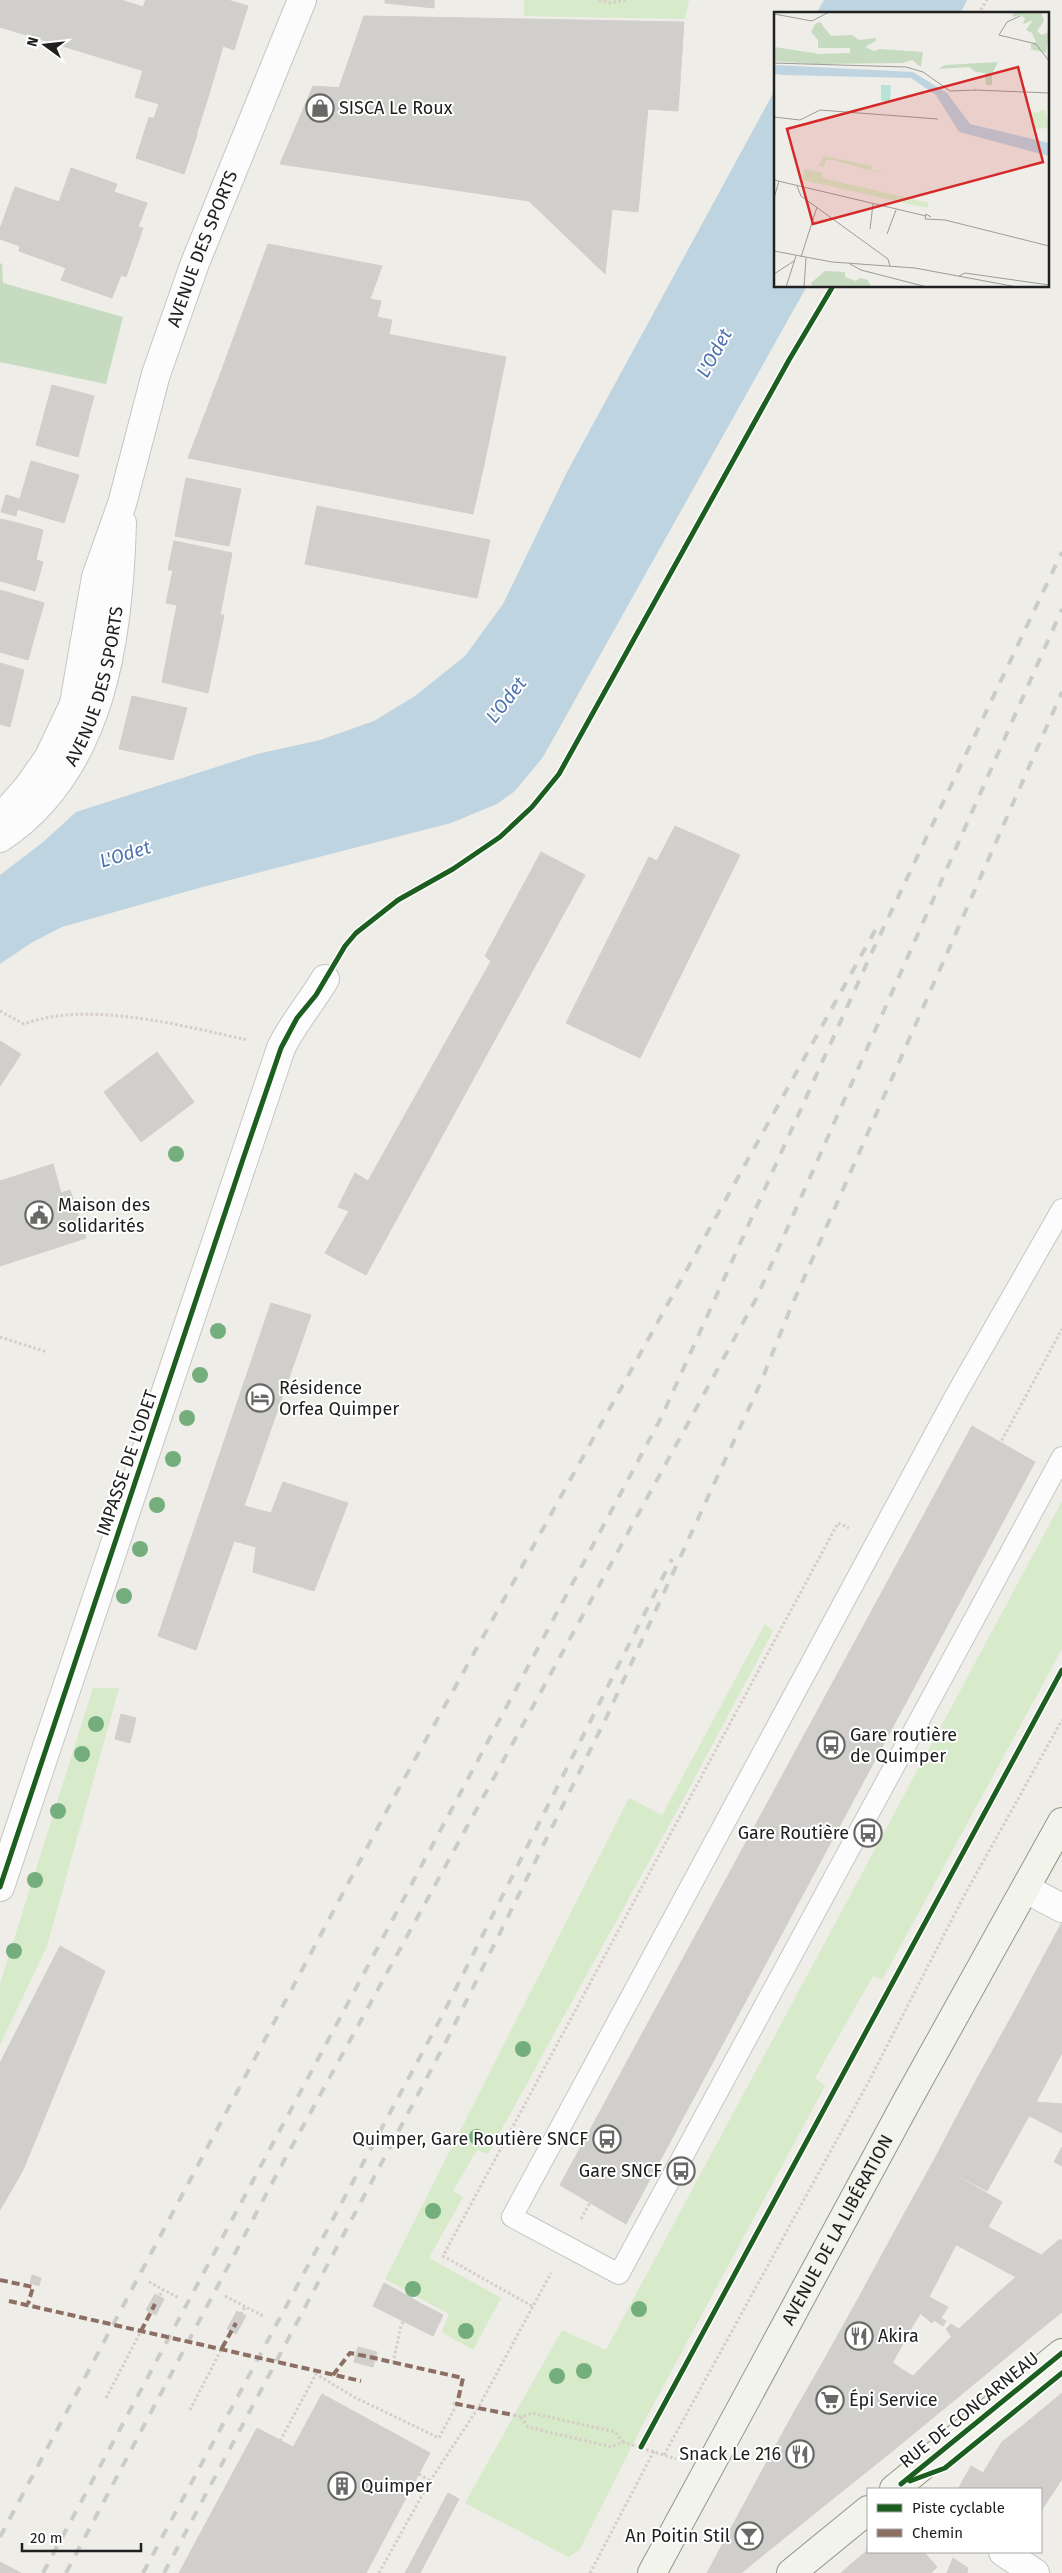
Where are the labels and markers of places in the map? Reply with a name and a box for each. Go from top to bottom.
shop icon: SISCA Le Roux [305,93,335,123]
place label: SISCA Le Roux [339,97,453,119]
place label: Maison des solidarités [58,1194,150,1237]
public building icon: Maison des solidarités [24,1200,54,1230]
place label: Résidence Orfea Quimper [279,1377,399,1420]
hotel icon: Résidence Orfea Quimper [245,1383,275,1413]
place label: Gare routière de Quimper [850,1724,957,1767]
bus stop icon: Gare routière de Quimper [816,1730,846,1760]
bus stop icon: Gare Routière [853,1818,883,1848]
place label: Gare Routière [738,1822,849,1844]
bus stop icon: Quimper, Gare Routière SNCF [592,2124,622,2154]
place label: Quimper, Gare Routière SNCF [352,2128,588,2150]
bus stop icon: Gare SNCF [666,2156,696,2186]
place label: Gare SNCF [579,2160,662,2182]
restaurant icon: Akira [844,2321,874,2351]
place label: Akira [878,2325,919,2347]
supermarket icon: Épi Service [815,2385,845,2415]
place label: Épi Service [849,2388,938,2411]
restaurant icon: Snack Le 216 [785,2439,815,2469]
place label: Snack Le 216 [679,2443,781,2465]
building icon: Quimper [327,2471,357,2501]
place label: Quimper [361,2475,432,2497]
bar icon: An Poitin Stil [734,2521,764,2551]
place label: An Poitin Stil [625,2525,730,2547]

